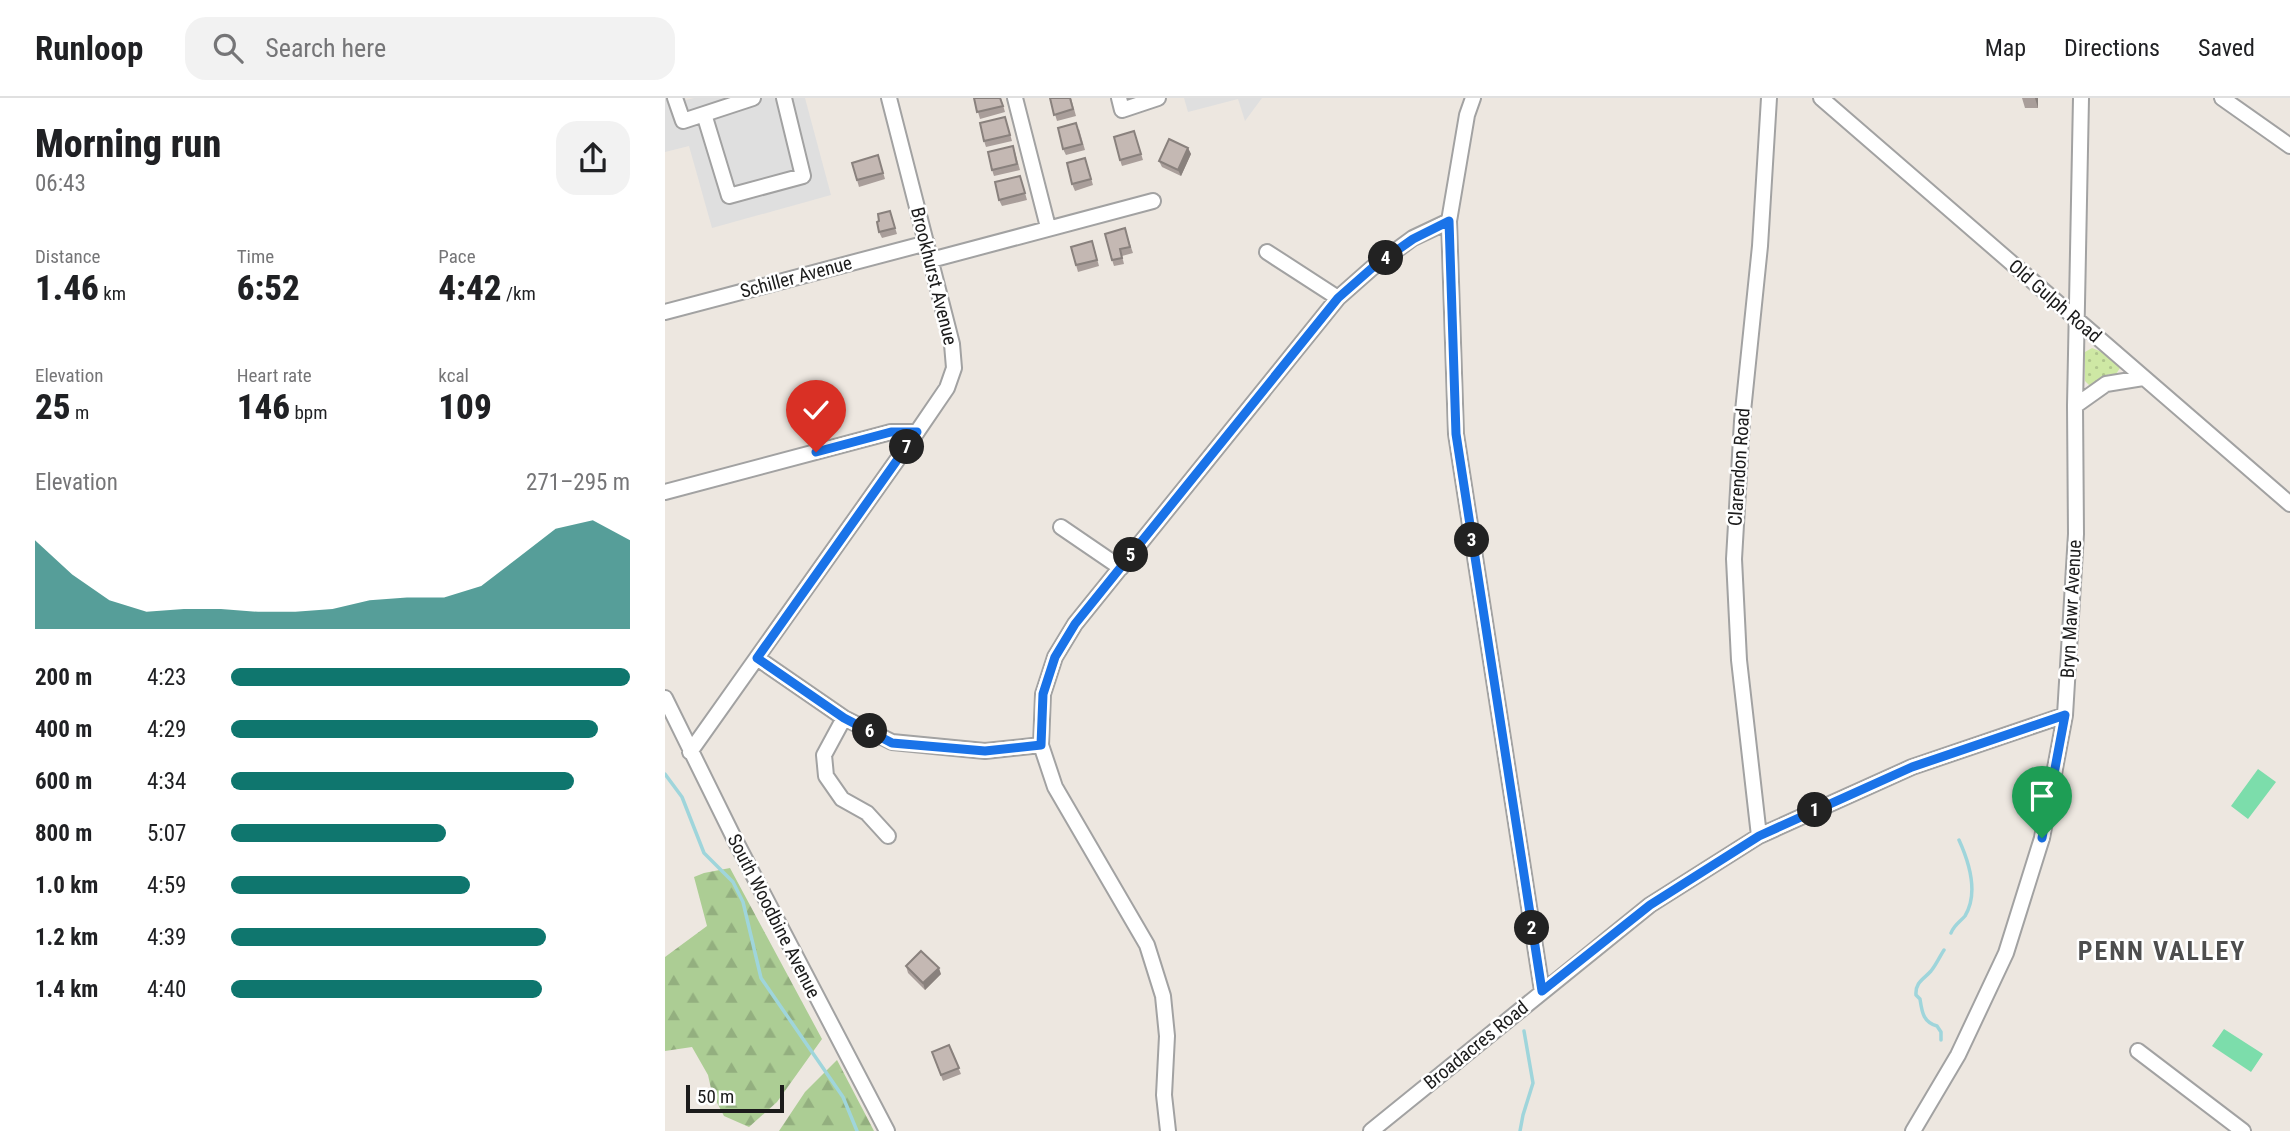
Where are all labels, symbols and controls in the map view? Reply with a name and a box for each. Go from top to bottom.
search box [185,17,675,80]
text: Runloop [35,29,143,68]
icon: search [209,29,247,67]
text: Search here [265,33,386,63]
text: Map [1985,34,2026,62]
text: Directions [2064,34,2160,62]
text: Saved [2198,34,2255,62]
button: share [556,121,630,195]
text: Morning run [35,122,221,166]
text: 06:43 [35,170,86,197]
street label: Brookhurst Avenue [906,205,962,347]
pin: 4 [1369,240,1403,276]
text: Distance [35,245,100,268]
text: Time [237,245,274,268]
text: Pace [438,245,476,268]
text: 4 [1381,246,1390,269]
street label: Schiller Avenue [738,251,854,303]
street label: Old Gulph Road [2004,254,2106,348]
text: 1.46 [35,268,99,309]
text: 6:52 [237,268,300,309]
text: 4:42 [438,268,502,309]
text: km [99,282,126,305]
text: /km [502,282,536,305]
text: Elevation [35,364,103,387]
text: Heart rate [237,364,312,387]
text: kcal [438,364,469,387]
pin [786,380,846,452]
text: 25 [35,387,71,428]
text: 146 [237,387,290,428]
text: 109 [438,387,492,428]
icon: check [797,391,835,429]
text: m [71,401,89,424]
text: bpm [290,401,327,424]
street label: Clarendon Road [1723,407,1755,527]
pin: 7 [889,430,925,464]
text: 7 [902,435,911,458]
text: Elevation [35,469,118,496]
text: 271–295 m [526,469,630,496]
pin: 3 [1455,522,1489,558]
text: 3 [1467,528,1476,551]
pin: 5 [1113,538,1149,573]
street label: Bryn Mawr Avenue [2056,539,2086,679]
text: 5 [1126,543,1135,566]
text: 200 m [35,664,92,691]
text: 4:23 [147,664,186,691]
pin: 6 [853,714,887,748]
text: 400 m [35,716,92,743]
text: 4:29 [147,716,186,743]
text: 6 [865,719,874,742]
pin [2012,766,2072,838]
text: 600 m [35,768,92,795]
text: 4:34 [147,768,186,795]
icon: arrive [2023,777,2061,815]
pin: 1 [1797,792,1833,828]
text: 1 [1810,798,1819,821]
text: 800 m [35,820,92,847]
text: 5:07 [147,820,186,847]
street label: South Woodbine Avenue [723,830,825,1002]
text: 1.0 km [35,872,98,899]
text: 4:59 [147,872,186,899]
pin: 2 [1515,910,1549,946]
text: 2 [1527,916,1536,939]
text: 1.2 km [35,924,98,951]
text: 4:39 [147,924,186,951]
district label: PENN VALLEY [2078,936,2246,966]
text: 1.4 km [35,976,98,1003]
text: 4:40 [147,976,186,1003]
street label: Broadacres Road [1419,996,1533,1094]
scale bar [686,1082,784,1114]
text: 50 m [697,1085,734,1108]

